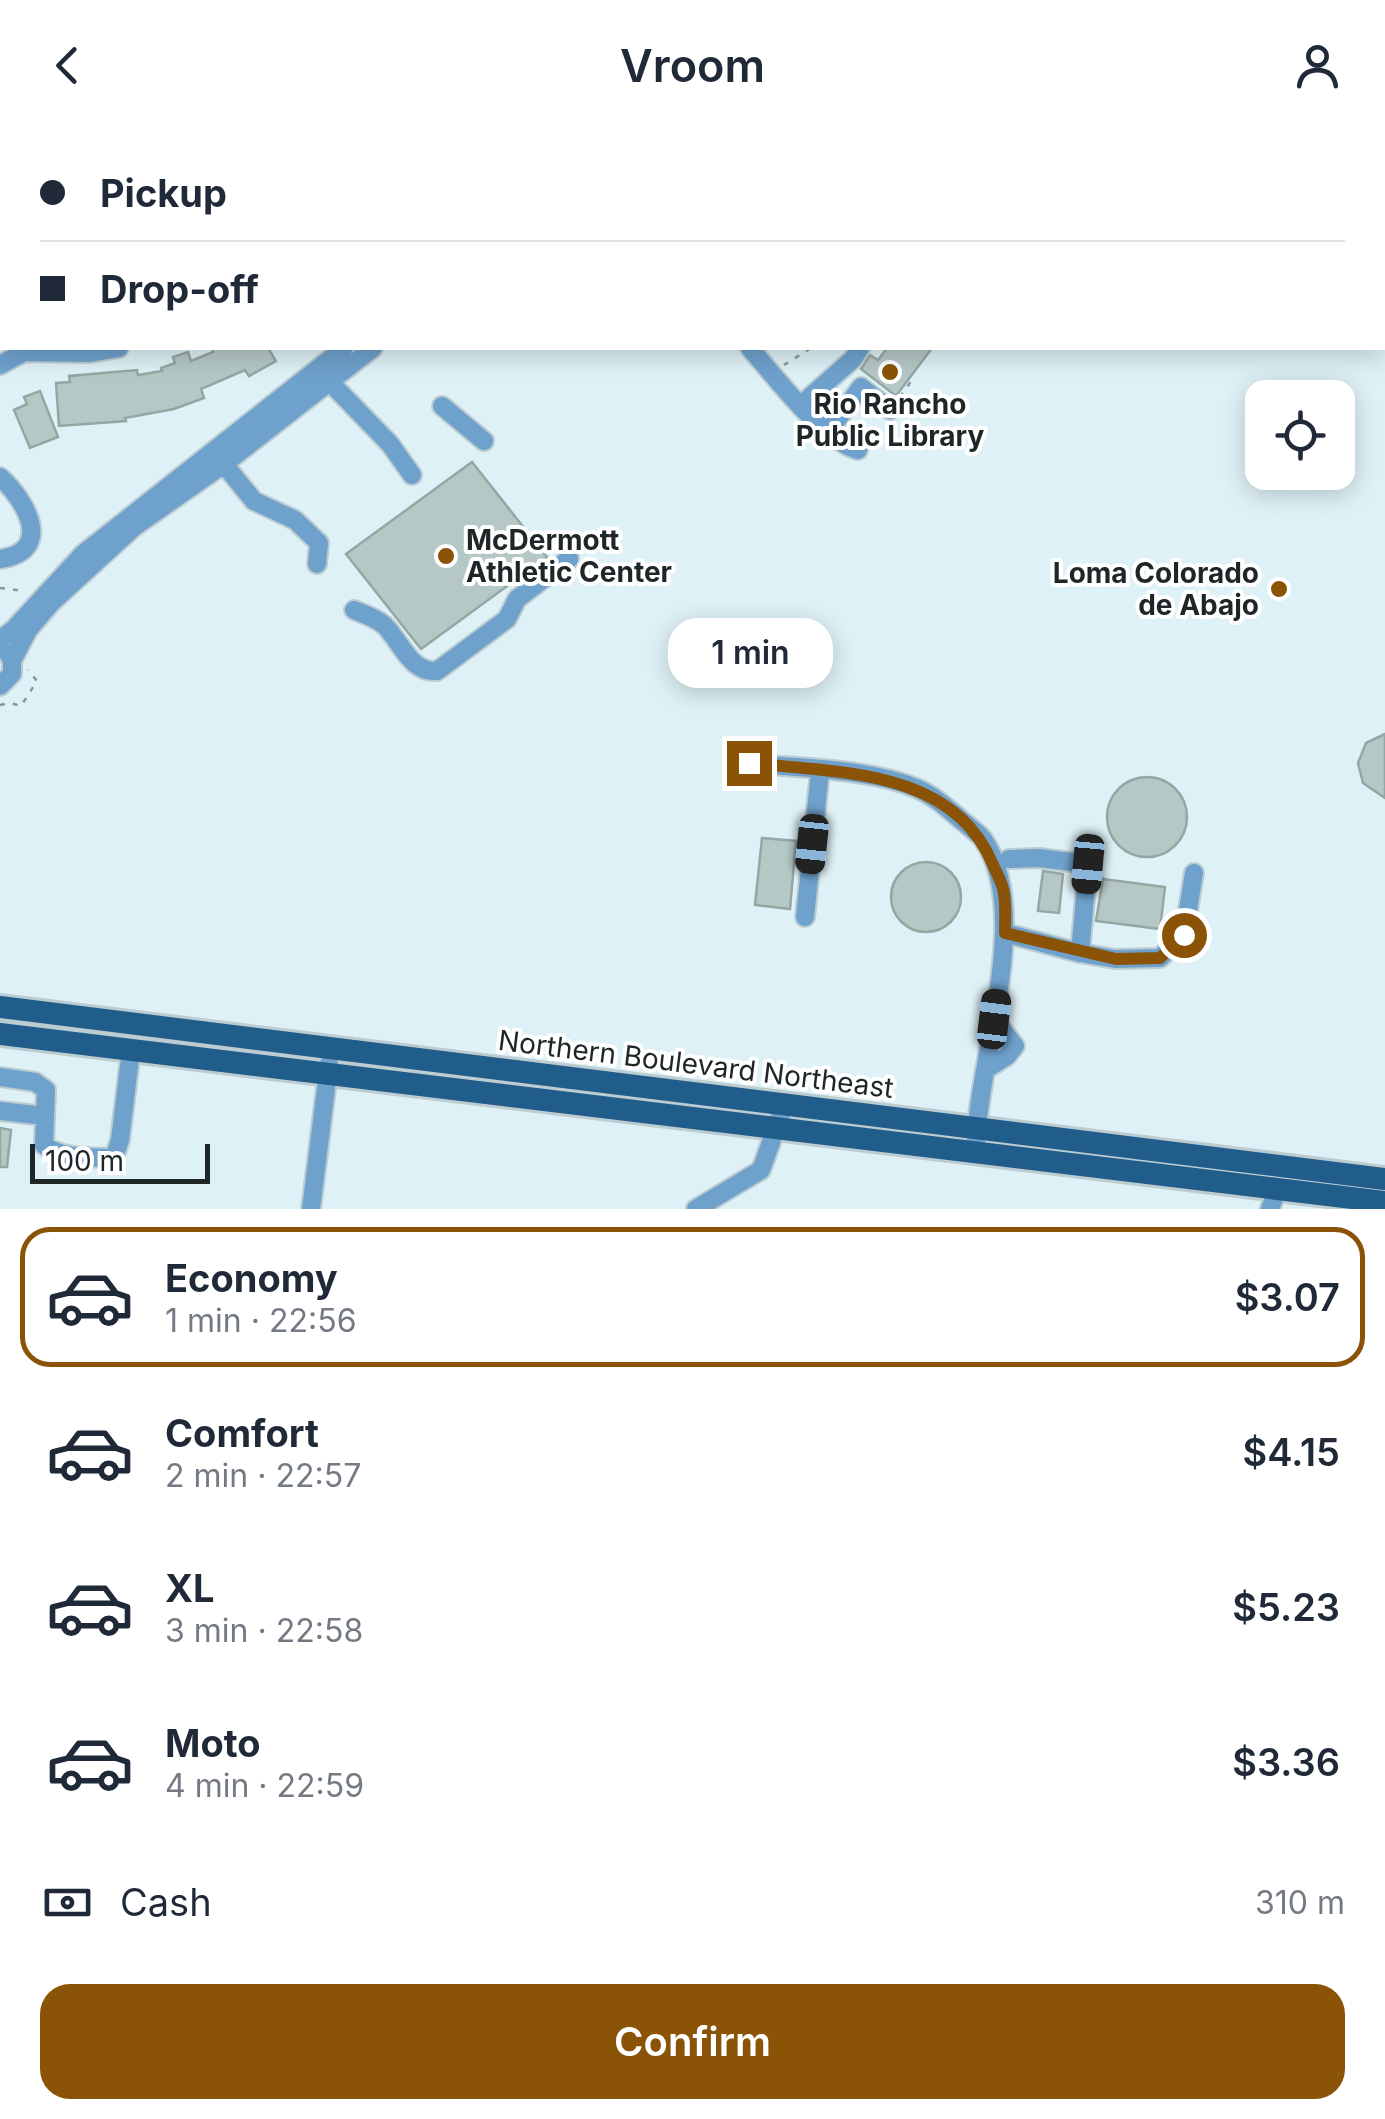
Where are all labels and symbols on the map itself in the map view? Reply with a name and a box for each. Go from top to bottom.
marker: Rio Rancho Public Library [879,361,901,383]
place label: Rio Rancho Public Library [796,387,984,453]
place label: McDermott Athletic Center [466,523,672,589]
marker: McDermott Athletic Center [435,545,457,567]
place label: Loma Colorado de Abajo [1053,556,1259,622]
marker: Loma Colorado de Abajo [1268,578,1290,600]
callout: 1 min [666,618,832,688]
route end [727,741,772,786]
car [794,813,830,875]
car [1070,833,1106,895]
route start [1162,913,1207,958]
car [975,987,1013,1051]
street label: Northern Boulevard Northeast [497,1023,895,1105]
scale bar [30,1139,210,1184]

